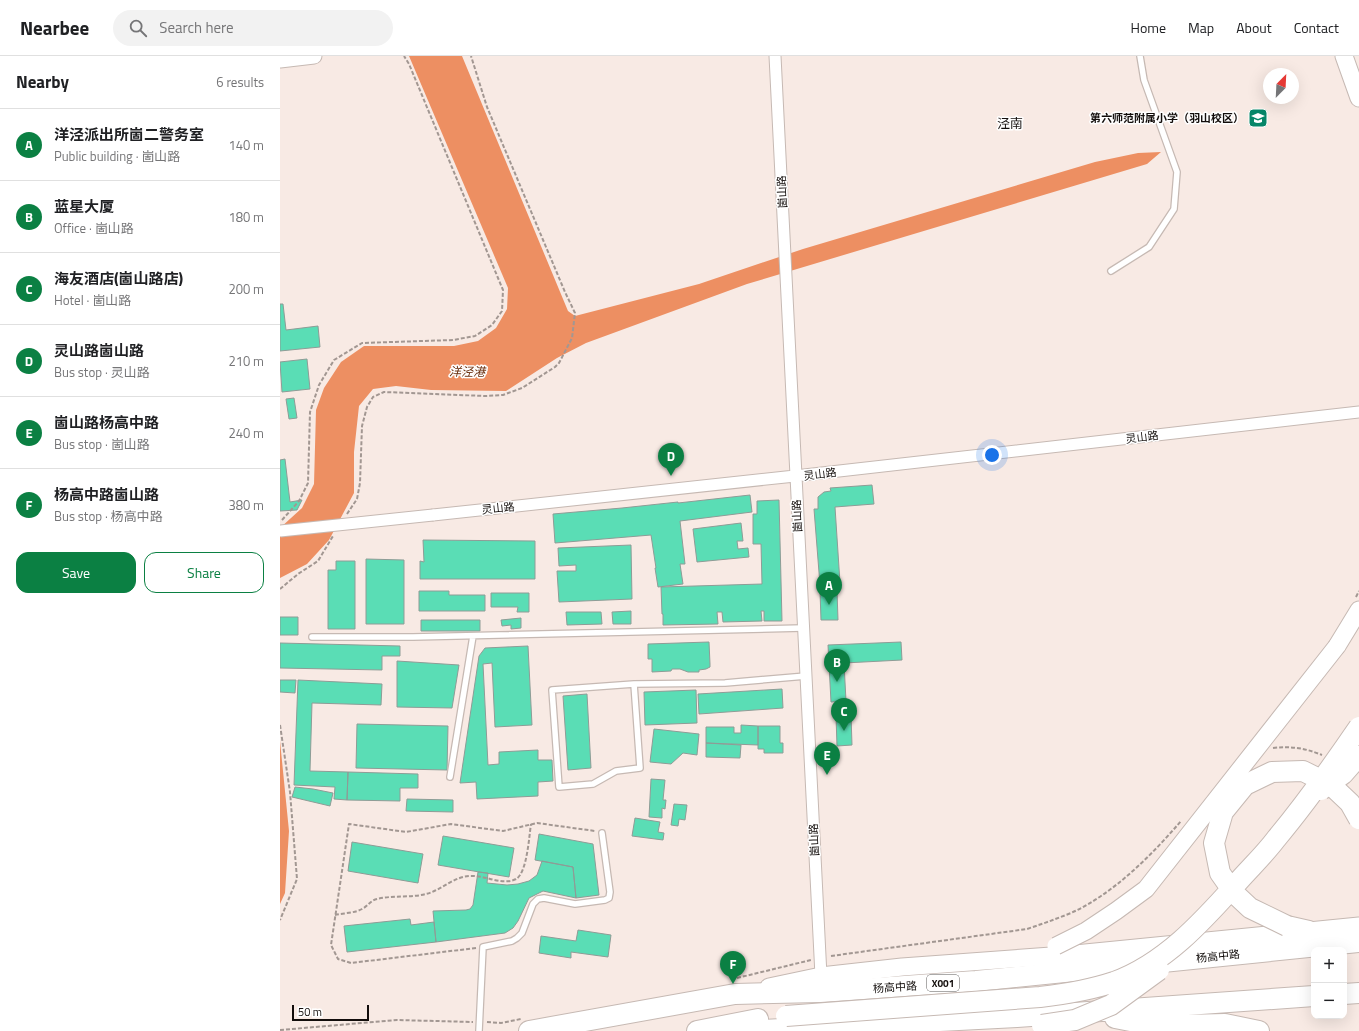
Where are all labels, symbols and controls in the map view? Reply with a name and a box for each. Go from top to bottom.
search box [113,10,393,46]
text: Nearbee [20,13,89,42]
text: Search here [159,16,234,39]
icon: search [127,17,149,39]
text: Home [1131,17,1166,38]
text: Map [1188,17,1214,38]
text: About [1236,17,1272,38]
text: Contact [1294,17,1339,38]
north arrow [1263,68,1299,104]
text: Nearby [16,69,69,95]
text: 6 results [216,72,264,92]
school or university icon: 第六师范附属小学（羽山校区） [1247,107,1269,129]
place label: 第六师范附属小学（羽山校区） [1090,110,1244,126]
district label: 泾南 [997,113,1023,133]
text: 洋泾派出所崮二警务室 [54,123,204,146]
text: A [25,135,33,155]
text: 140 m [228,135,264,155]
text: Public building · 崮山路 [54,146,180,166]
street label: 崮山路 [773,175,791,209]
text: 蓝星大厦 [54,195,114,218]
text: B [25,207,33,227]
text: 180 m [228,207,264,227]
text: Office · 崮山路 [54,218,134,238]
text: 海友酒店(崮山路店) [54,267,183,290]
text: C [25,279,33,299]
text: 200 m [228,279,264,299]
text: Hotel · 崮山路 [54,290,131,310]
text: 灵山路崮山路 [54,339,144,362]
text: D [25,351,33,371]
text: 210 m [228,351,264,371]
text: Bus stop · 灵山路 [54,362,150,382]
water label: 洋泾港 [449,362,487,381]
text: 崮山路杨高中路 [54,411,159,434]
text: E [25,423,33,443]
text: 240 m [228,423,264,443]
street label: 灵山路 [1125,427,1159,447]
text: Bus stop · 崮山路 [54,434,150,454]
pin: D [658,443,684,476]
your location [982,445,1002,465]
street label: 灵山路 [803,464,837,484]
text: 杨高中路崮山路 [54,483,159,506]
text: F [26,495,32,515]
text: 380 m [228,495,264,515]
street label: 灵山路 [481,498,515,518]
street label: 崮山路 [788,499,806,533]
text: Bus stop · 杨高中路 [54,506,163,526]
button: Save [16,552,136,593]
button: Share [144,552,264,593]
pin: A [816,572,842,605]
pin: B [824,649,850,682]
pin: C [831,698,857,731]
pin: E [814,742,840,775]
street label: 崮山路 [805,823,823,857]
street label: 杨高中路 [1195,946,1241,966]
map controls [1311,947,1347,1019]
button: + [1311,947,1347,983]
pin: F [720,951,746,984]
road number: X001 [927,975,959,991]
street label: 杨高中路 [872,977,918,997]
button: − [1311,983,1347,1019]
scale bar [292,1003,369,1022]
text: 50 m [298,1004,322,1020]

